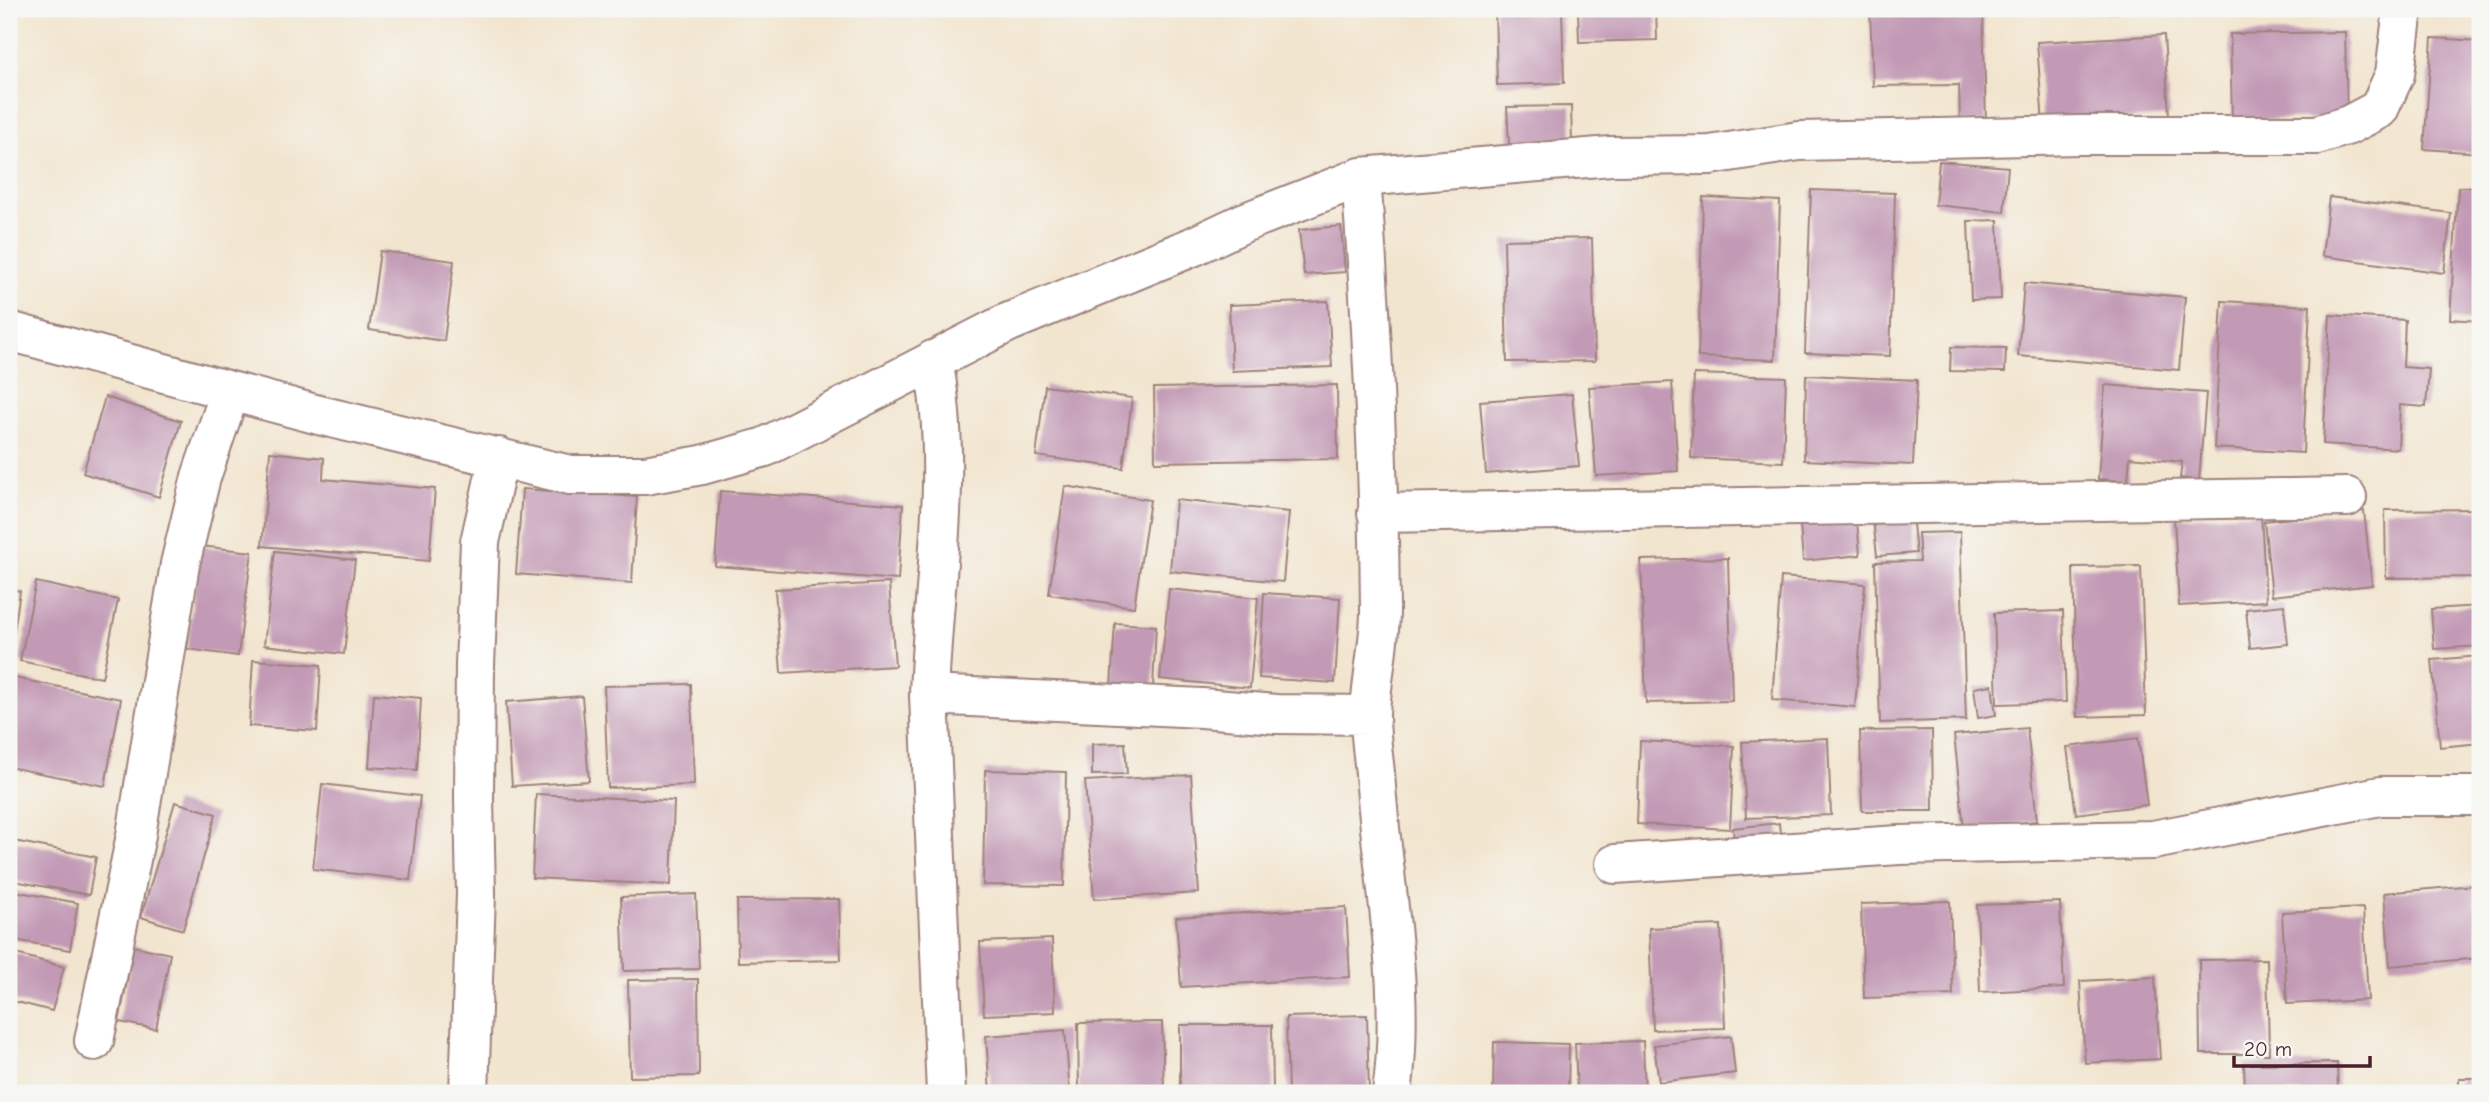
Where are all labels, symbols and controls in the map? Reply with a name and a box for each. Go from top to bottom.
scale bar [2234,1025,2370,1069]
text: 20 m [2244,1037,2292,1061]

